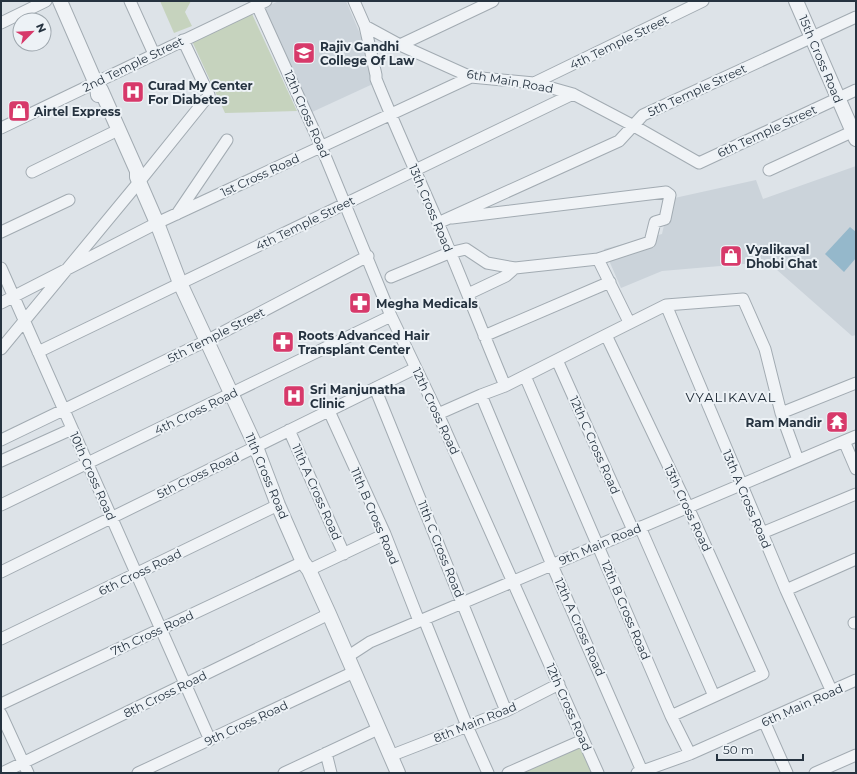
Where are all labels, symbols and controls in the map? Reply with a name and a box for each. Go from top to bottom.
street label: 4th Temple Street [567,11,671,72]
north arrow [12,12,52,52]
street label: 15th Cross Road [796,13,846,105]
text: N [33,21,49,35]
street label: 2nd Temple Street [80,33,186,95]
place label: Rajiv Gandhi College Of Law [320,39,415,68]
school or university icon: Rajiv Gandhi College Of Law [291,40,317,66]
street label: 5th Temple Street [645,61,749,119]
street label: 6th Main Road [465,66,555,96]
street label: 12th Cross Road [281,68,333,160]
place label: Curad My Center For Diabetes [148,78,253,107]
hospital icon: Curad My Center For Diabetes [120,79,146,105]
shop icon: Airtel Express [6,98,32,124]
street label: 6th Temple Street [715,101,819,161]
place label: Airtel Express [33,104,121,119]
street label: 1st Cross Road [218,150,302,200]
street label: 13th Cross Road [406,162,456,254]
street label: 4th Temple Street [253,192,357,253]
place label: Vyalikaval Dhobi Ghat [745,242,818,271]
shop icon: Vyalikaval Dhobi Ghat [718,243,744,269]
pharmacy icon: Megha Medicals [347,290,373,316]
place label: Megha Medicals [376,296,479,311]
street label: 5th Temple Street [165,304,267,366]
place label: Roots Advanced Hair Transplant Center [298,328,430,357]
pharmacy icon: Roots Advanced Hair Transplant Center [270,329,296,355]
street label: 12th Cross Road [409,365,463,457]
place label: Sri Manjunatha Clinic [310,382,406,411]
hospital icon: Sri Manjunatha Clinic [281,383,307,409]
street label: 4th Cross Road [152,384,240,438]
district label: VYALIKAVAL [686,389,776,405]
street label: 12th C Cross Road [567,394,623,496]
temple icon: Ram Mandir [824,409,850,435]
place label: Ram Mandir [746,415,822,430]
street label: 10th Cross Road [67,429,119,523]
street label: 11th Cross Road [242,431,292,521]
street label: 11th A Cross Road [289,442,345,542]
street label: 13th A Cross Road [719,447,775,551]
street label: 5th Cross Road [154,449,242,501]
street label: 13th Cross Road [661,462,715,554]
street label: 11th B Cross Road [348,465,402,567]
street label: 11th C Cross Road [415,498,467,600]
street label: 9th Main Road [557,520,643,568]
street label: 6th Cross Road [96,545,184,599]
street label: 12th B Cross Road [598,558,654,662]
street label: 12th A Cross Road [552,576,608,678]
street label: 7th Cross Road [108,607,196,659]
street label: 12th Cross Road [543,661,595,753]
street label: 8th Cross Road [121,667,209,721]
street label: 6th Main Road [759,680,845,730]
street label: 9th Cross Road [202,697,290,749]
street label: 8th Main Road [431,699,519,745]
scale bar [717,736,803,762]
text: 50 m [723,742,754,757]

